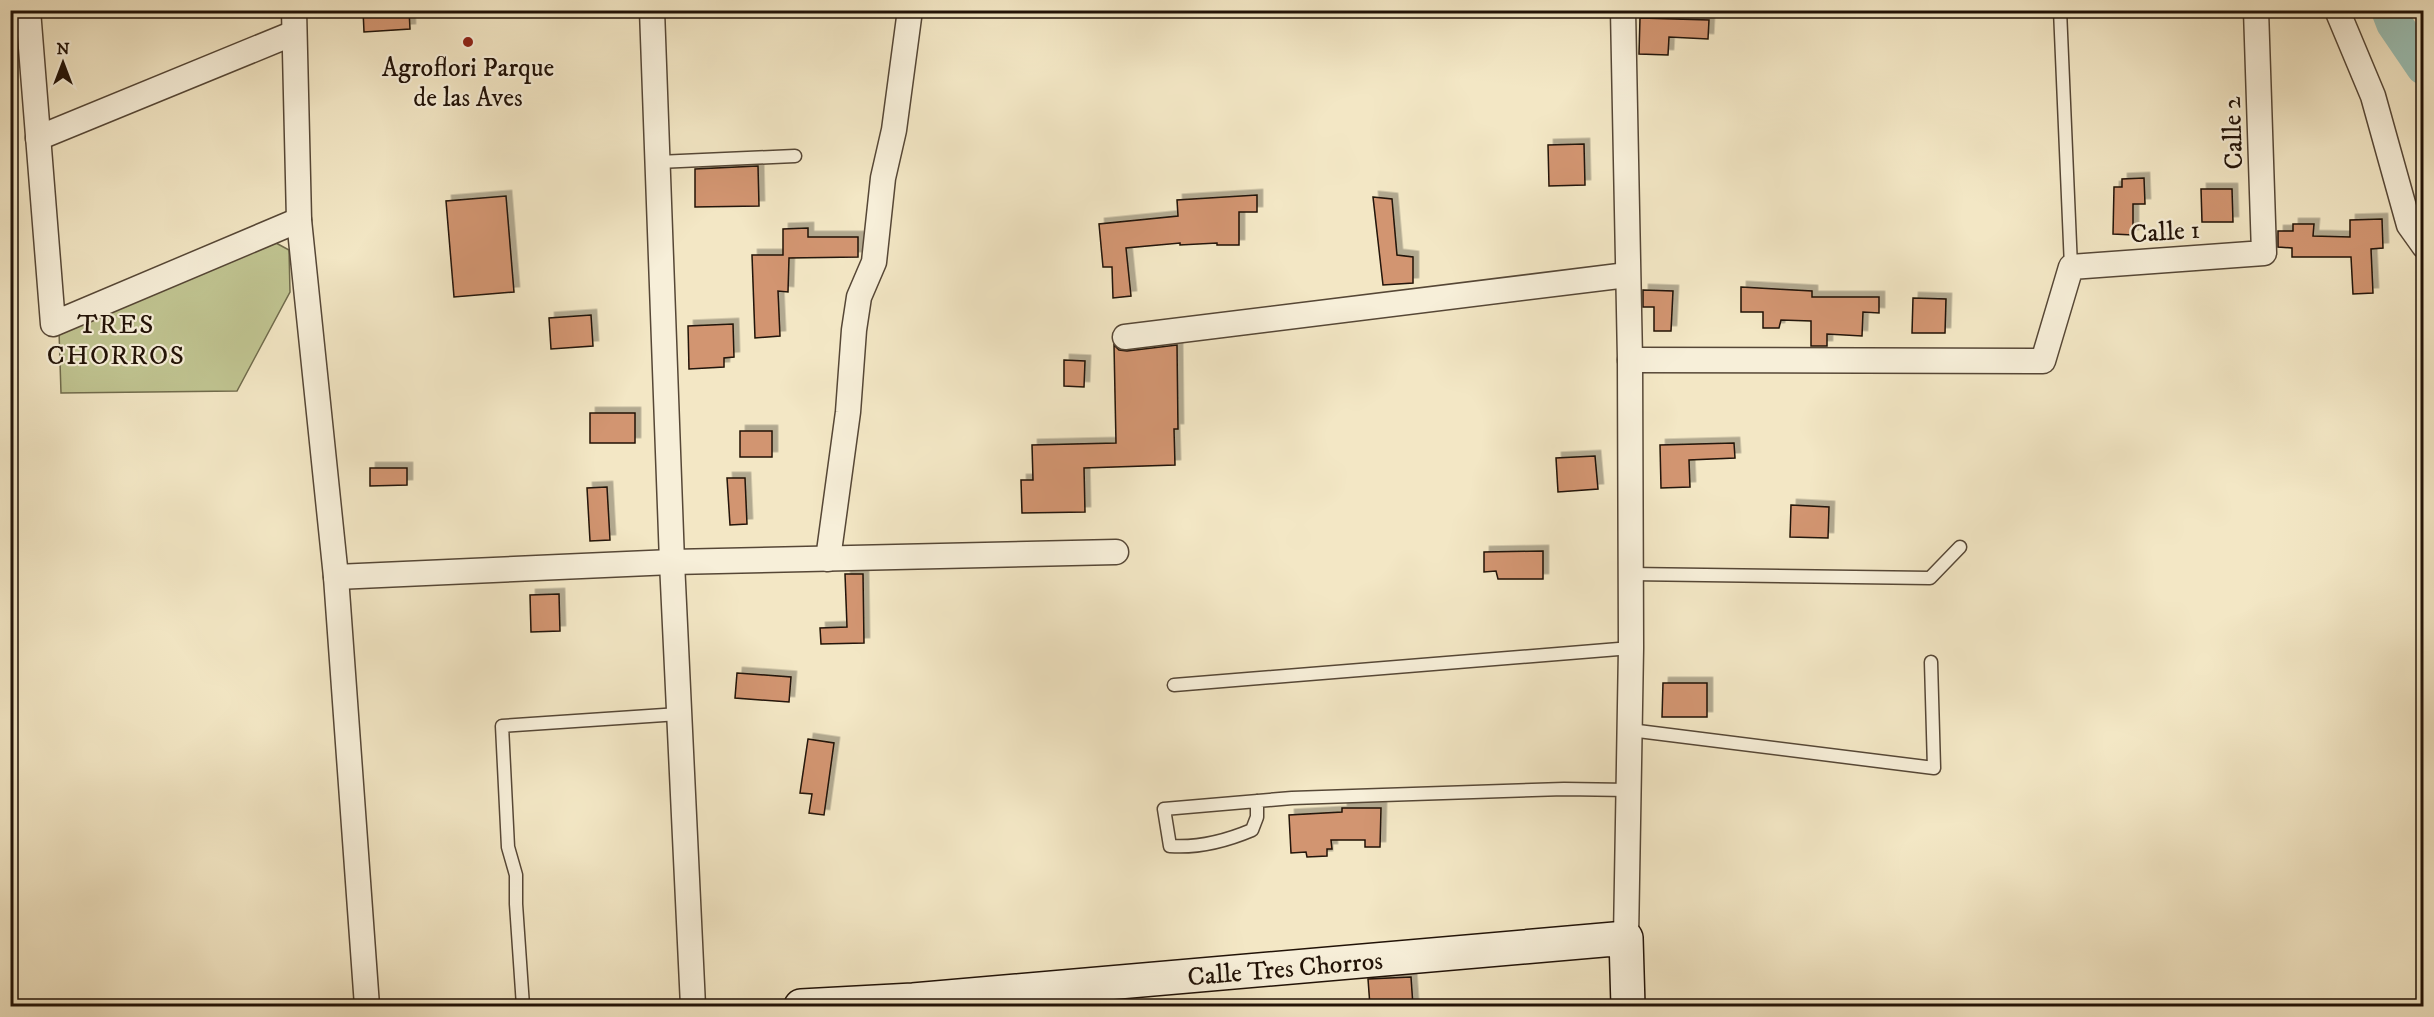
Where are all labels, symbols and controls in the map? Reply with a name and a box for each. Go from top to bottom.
north arrow [33,33,93,93]
marker: Agroflori Parque de las Aves [461,35,475,49]
text: N [56,39,70,59]
place label: Agroflori Parque de las Aves [382,52,554,115]
street label: Calle 2 [2216,96,2251,170]
street label: Calle 1 [2129,214,2201,251]
district label: TRES CHORROS [47,308,185,373]
street label: Calle Tres Chorros [1186,945,1384,994]

